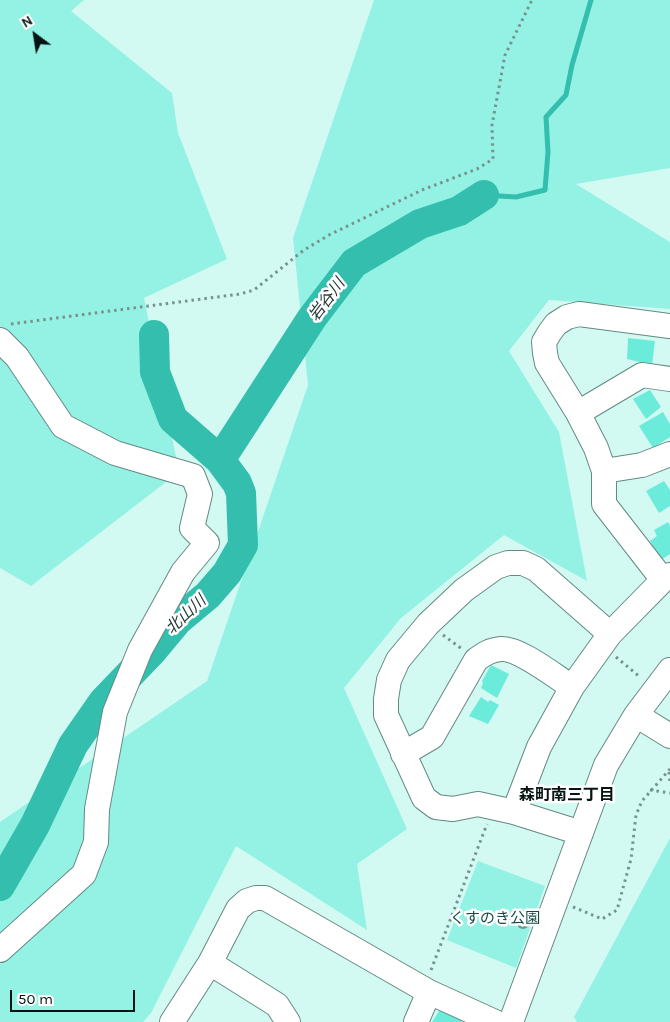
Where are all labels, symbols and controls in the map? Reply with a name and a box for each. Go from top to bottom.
north arrow [10,10,60,60]
text: N [18,12,36,32]
water label: 岩谷川 [305,275,349,325]
water label: 北山川 [162,592,210,638]
district label: 森町南三丁目 [519,785,615,805]
park label: くすのき公園 [450,910,540,928]
scale bar [12,980,138,1012]
text: 50 m [18,990,53,1008]

